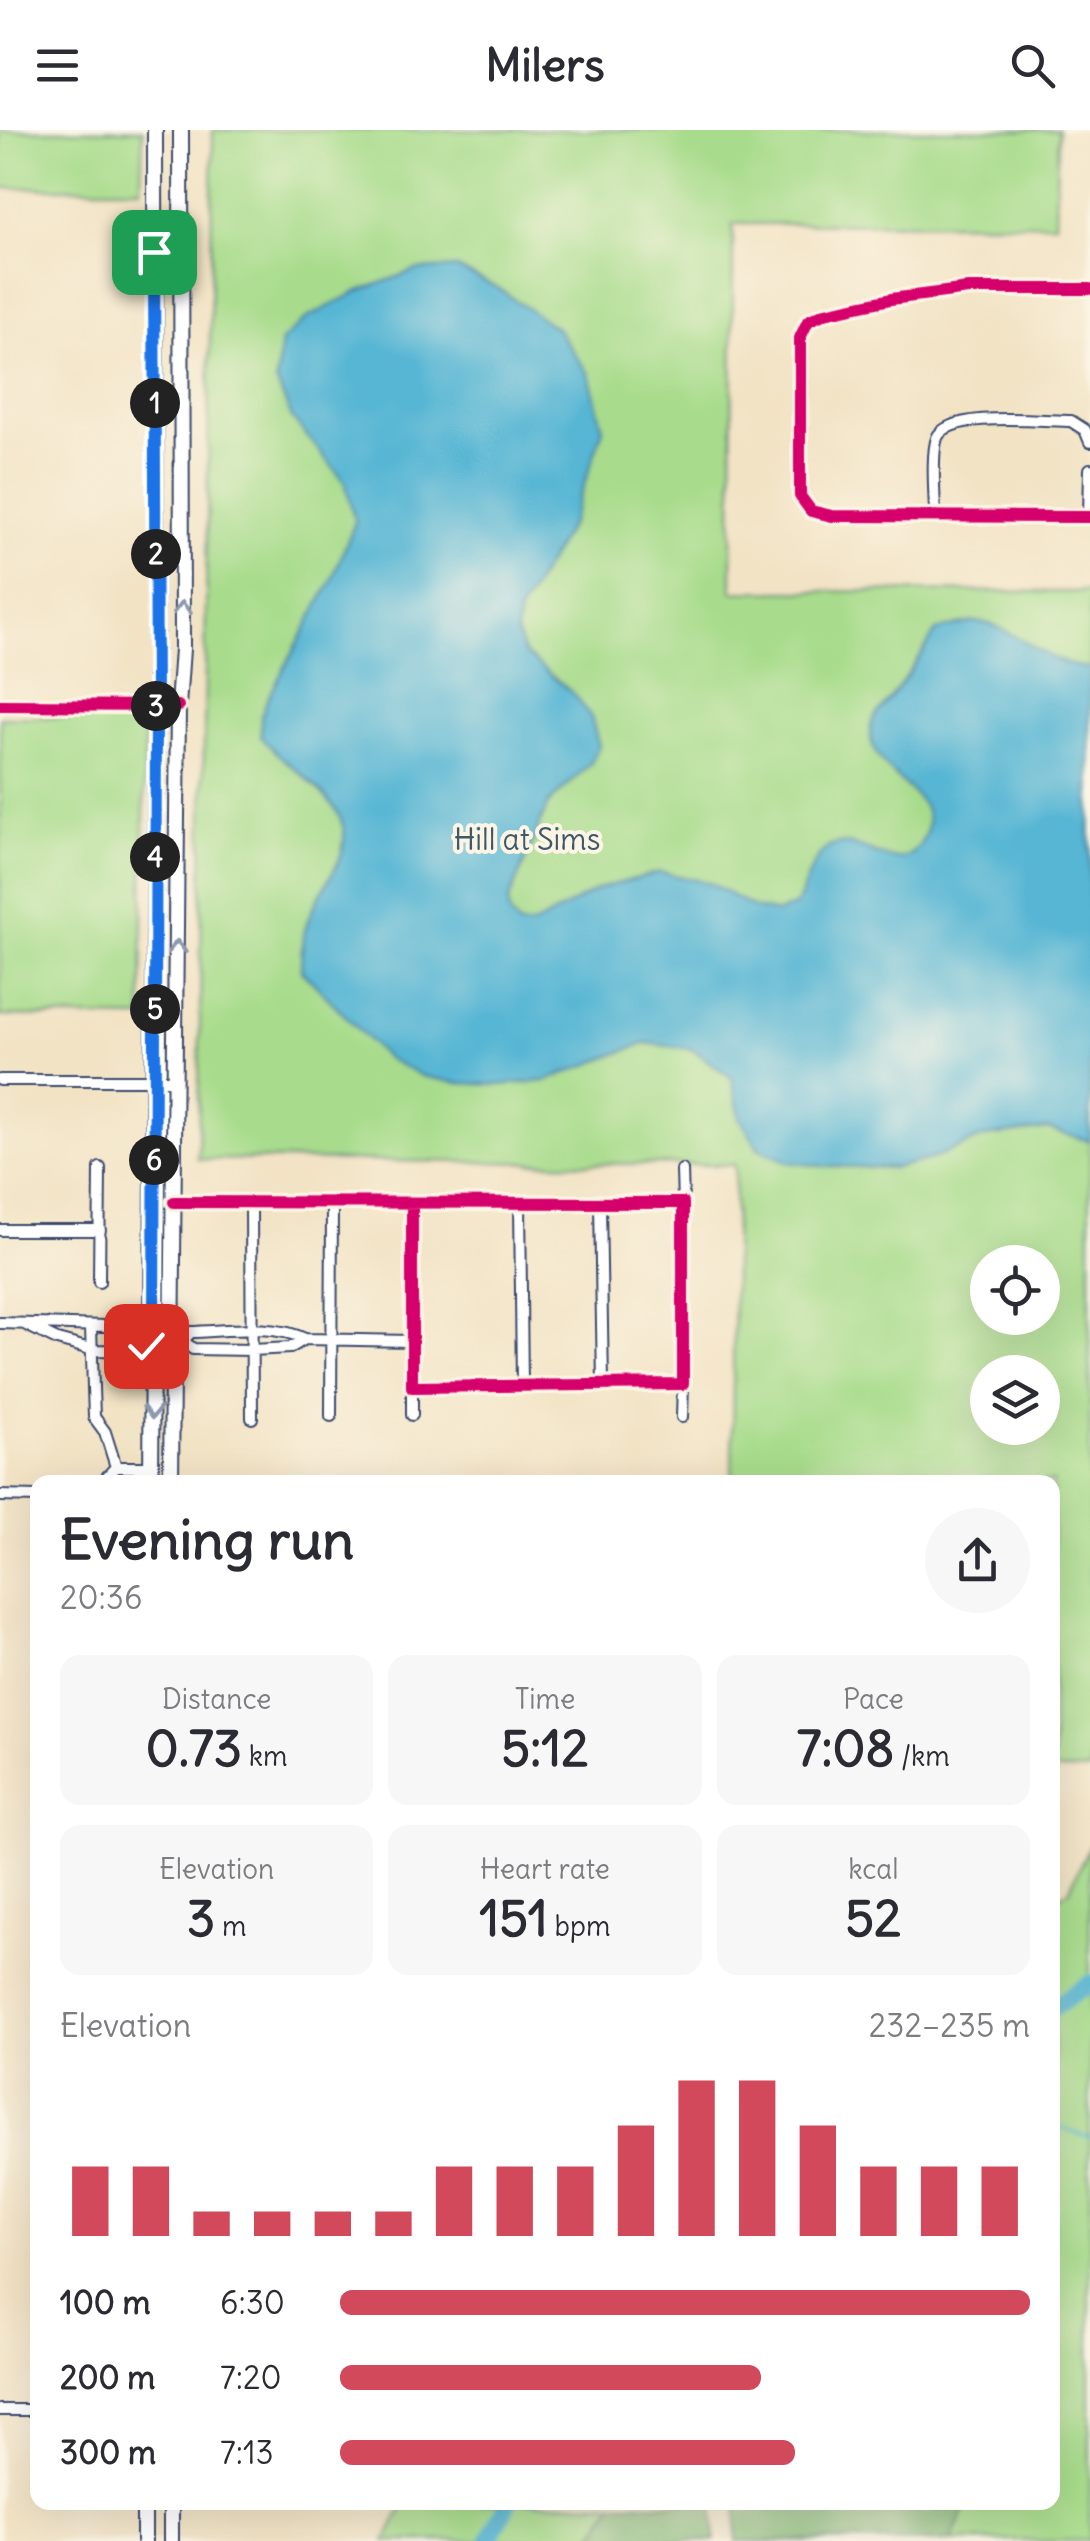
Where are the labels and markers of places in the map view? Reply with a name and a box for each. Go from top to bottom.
pin [112,210,197,295]
pin: 1 [130,378,180,428]
pin: 2 [131,529,181,579]
pin: 3 [131,681,181,731]
pin: 4 [130,832,180,882]
pin: 5 [130,984,180,1034]
pin: 6 [129,1135,179,1185]
pin [104,1304,189,1389]

